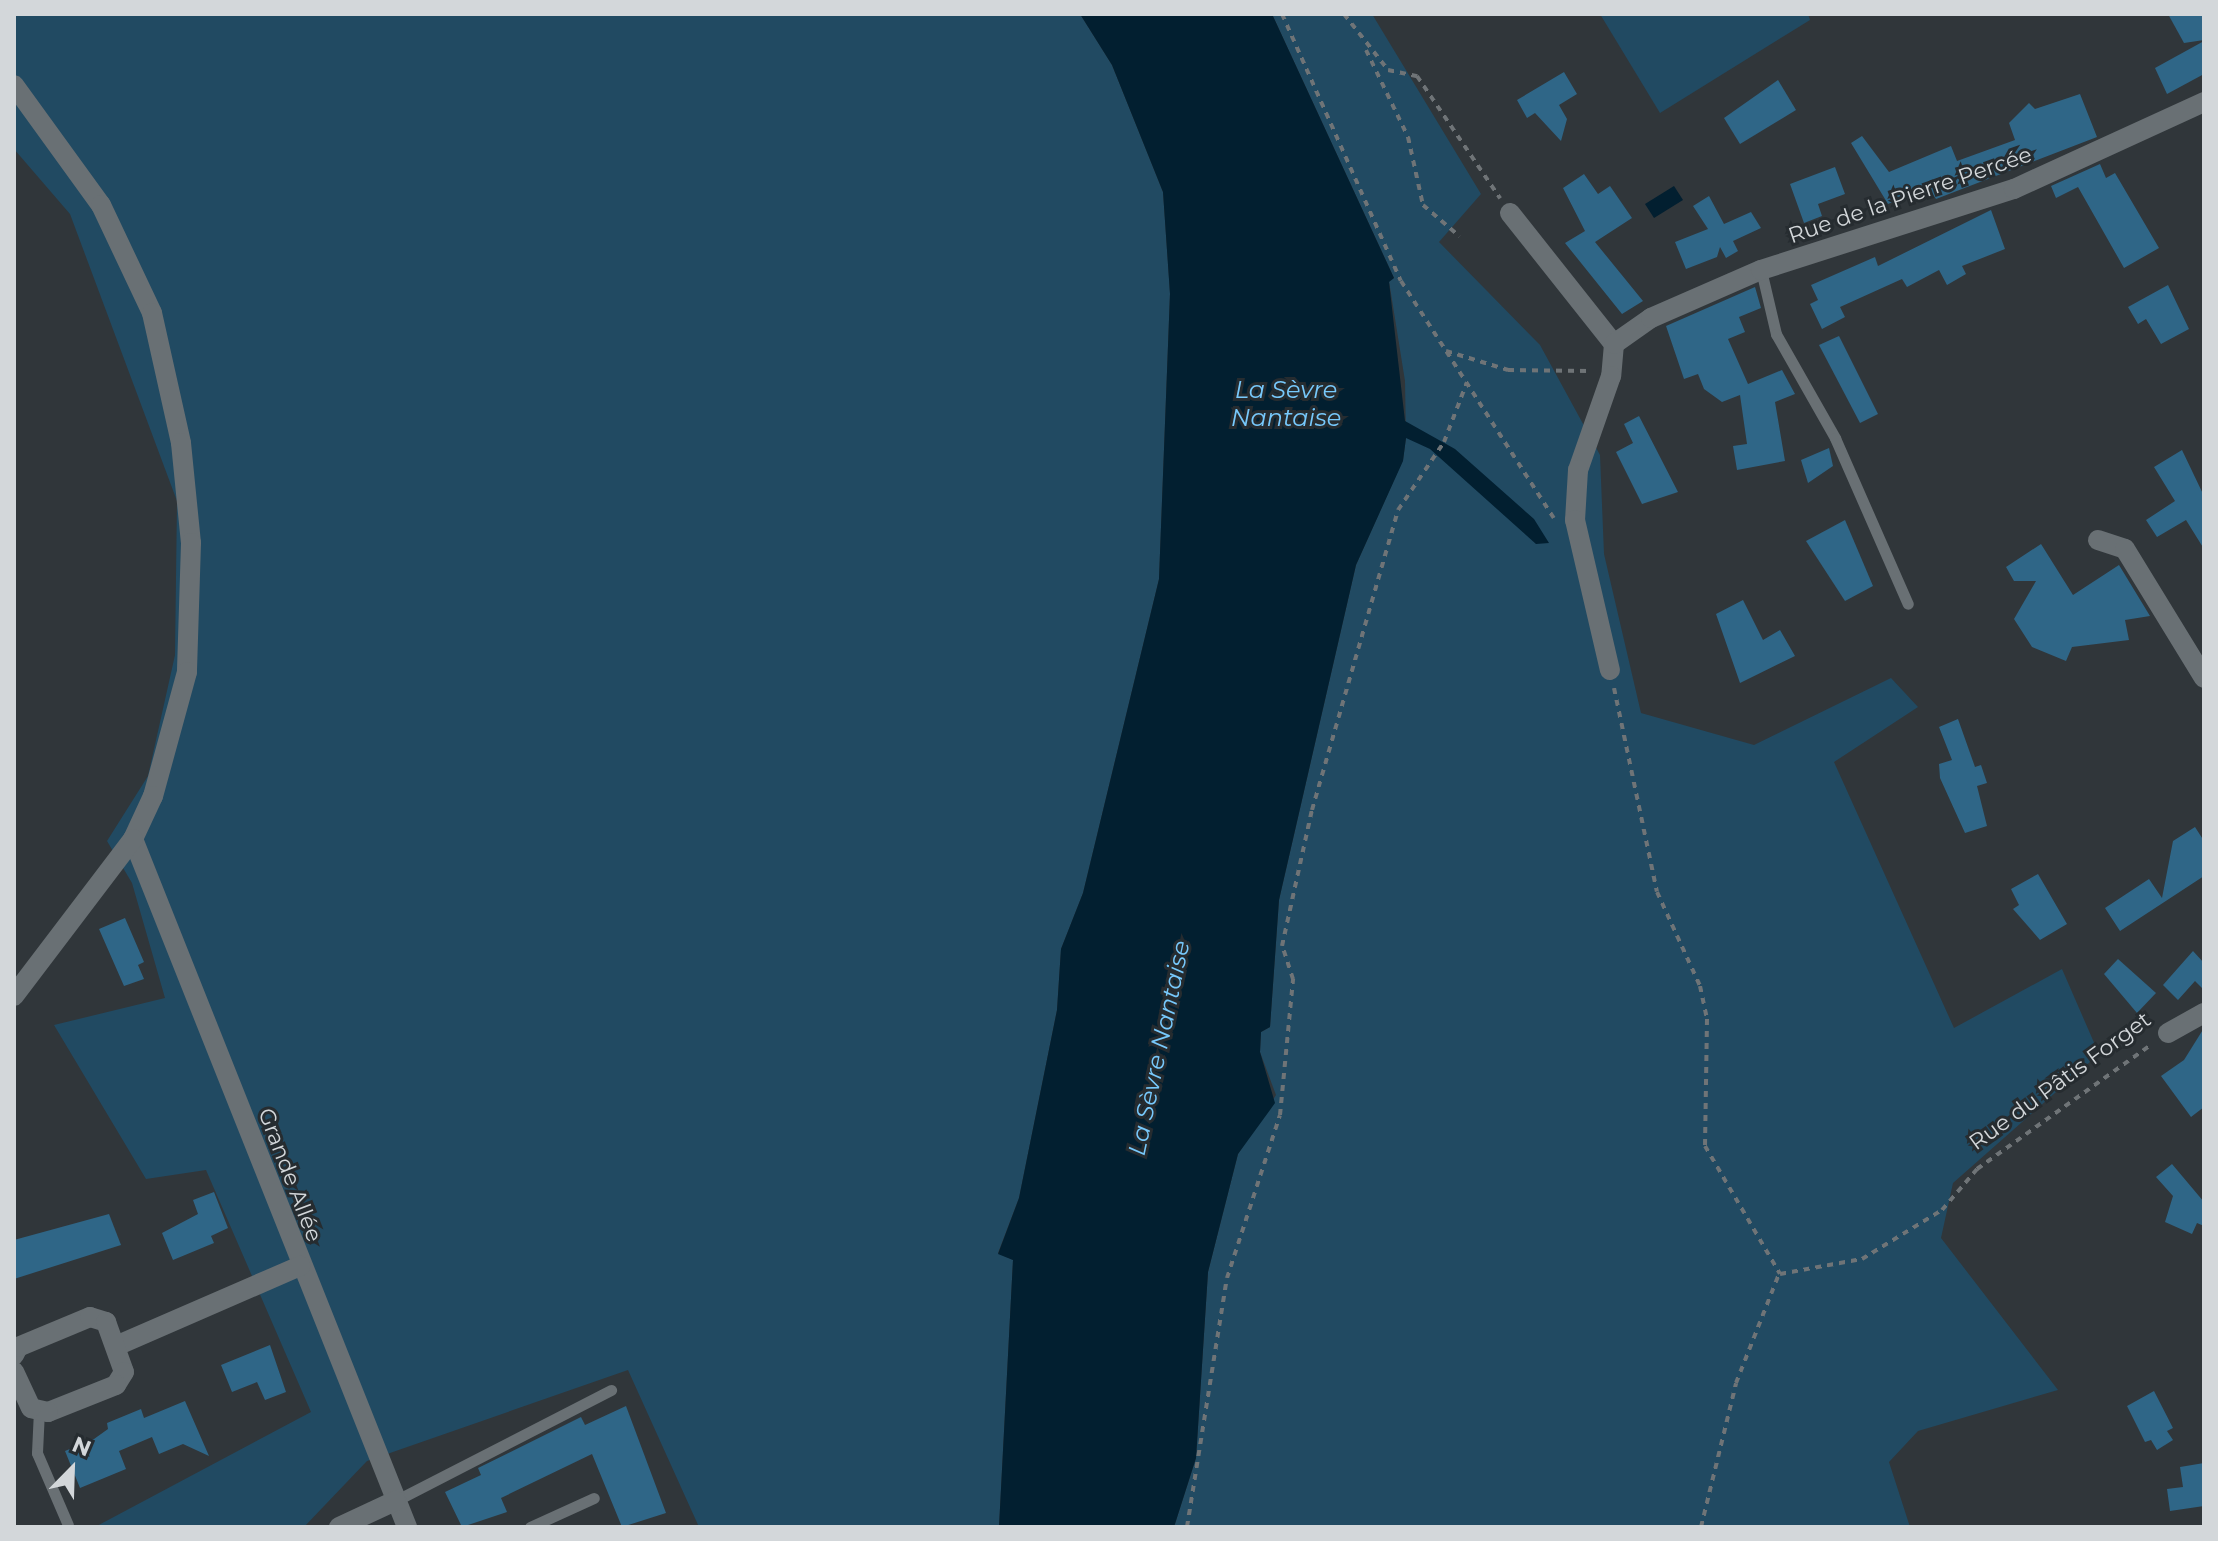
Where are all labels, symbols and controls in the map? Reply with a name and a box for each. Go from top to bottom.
street label: Rue de la Pierre Percée [1785,141,2035,249]
water label: La Sèvre Nantaise [1231,376,1341,432]
water label: La Sèvre Nantaise [1122,938,1196,1158]
street label: Rue du Pâtis Forget [1964,1006,2156,1156]
street label: Grande Allée [252,1104,328,1246]
north arrow [32,1429,112,1509]
text: N [68,1431,95,1462]

